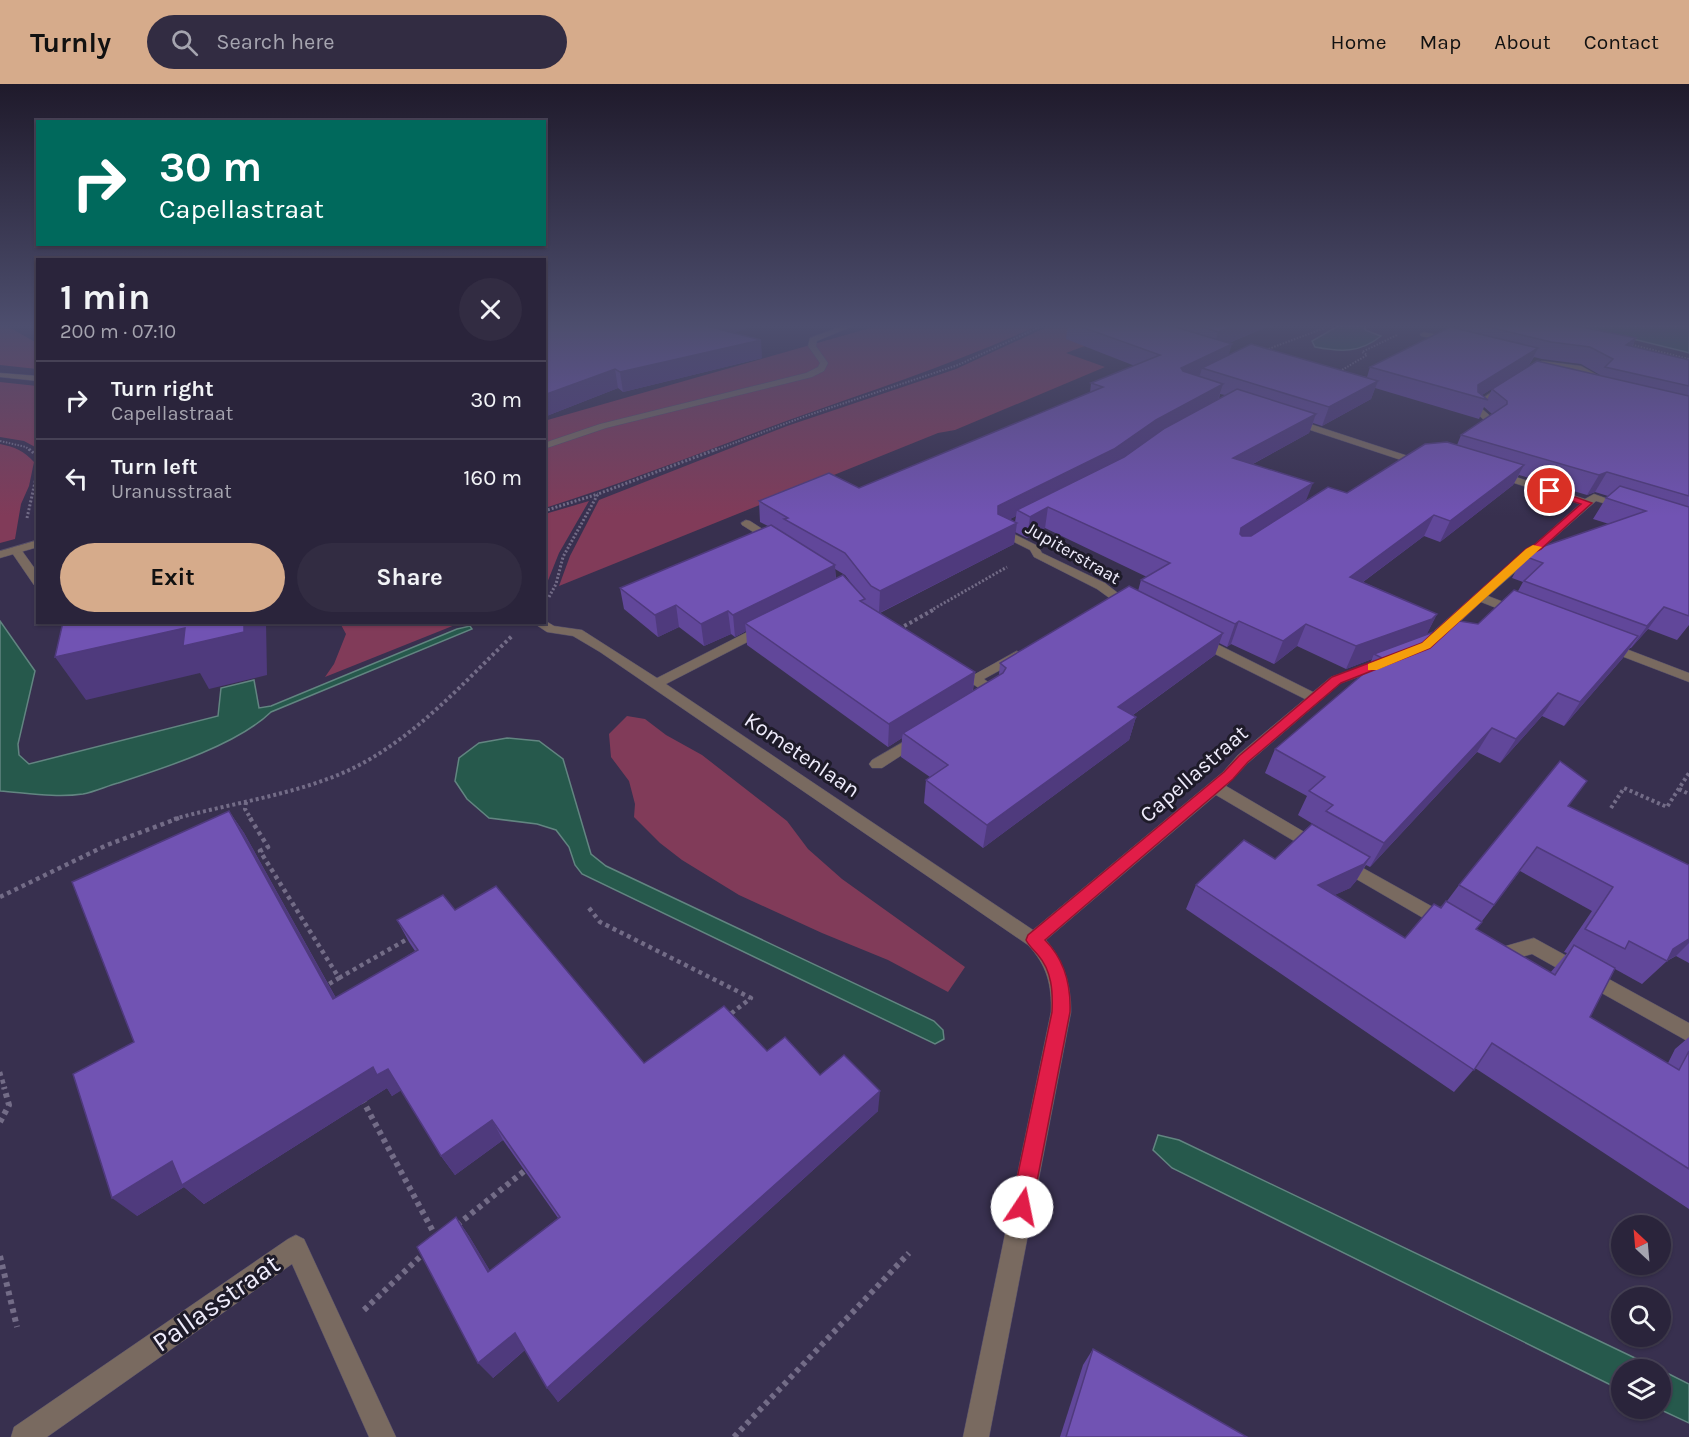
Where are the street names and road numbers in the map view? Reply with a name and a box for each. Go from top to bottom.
street label: Jupiterstraat [1022,517,1125,589]
street label: Kometenlaan [739,707,865,803]
street label: Capellastraat [1135,720,1253,828]
street label: Pallasstraat [146,1247,286,1359]

